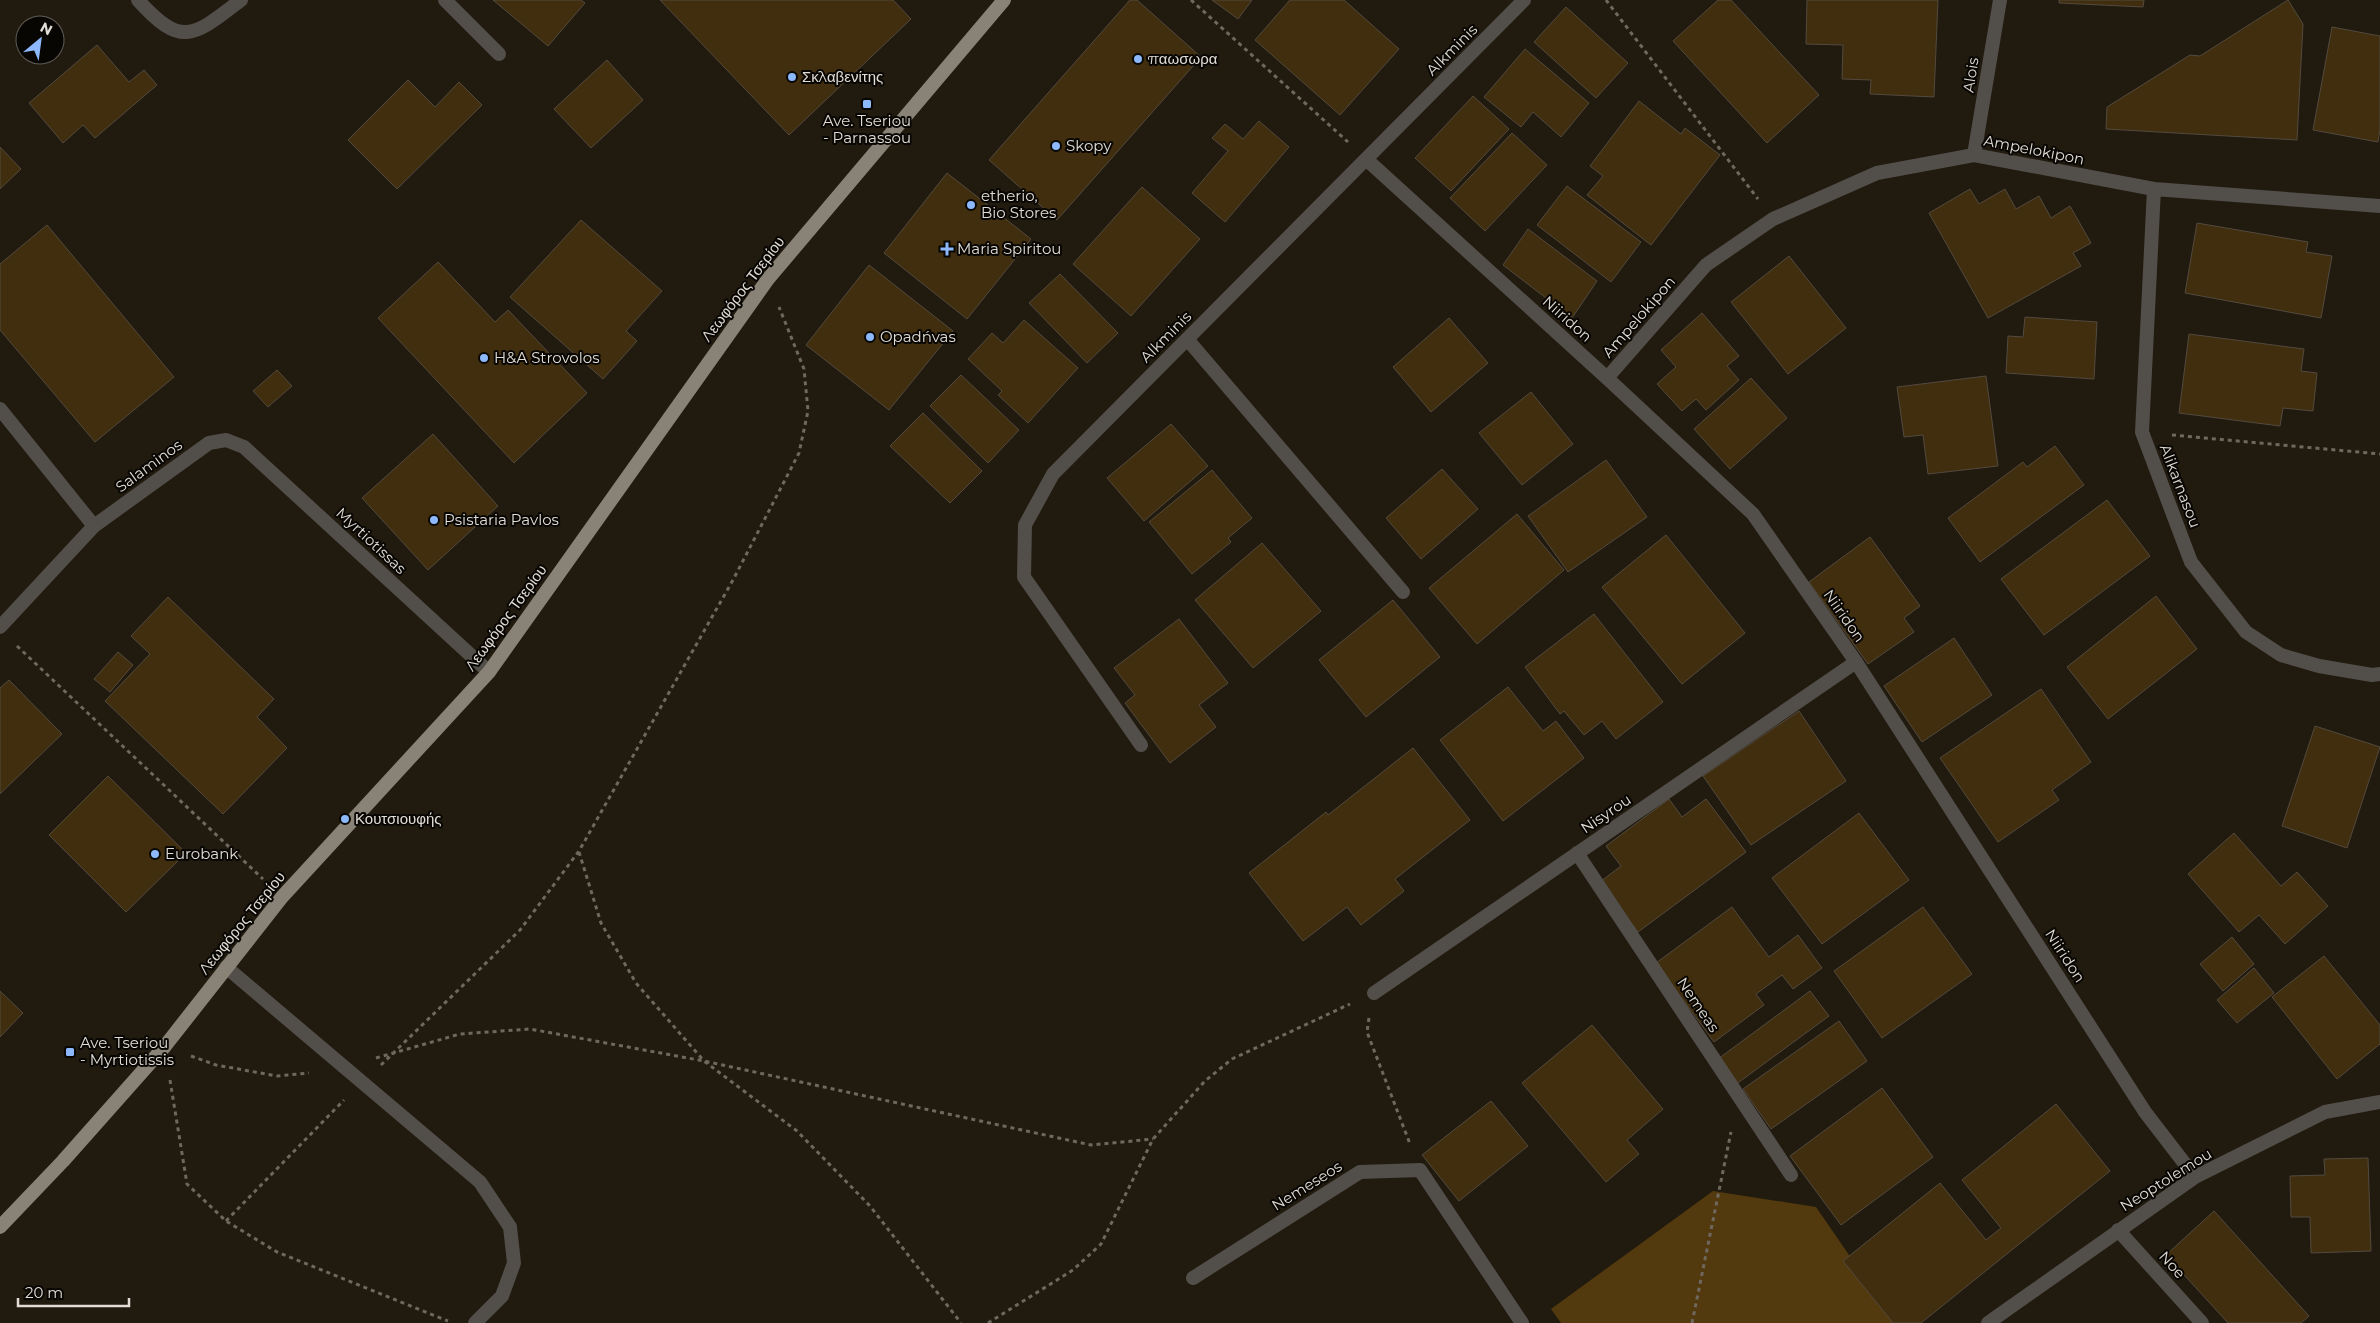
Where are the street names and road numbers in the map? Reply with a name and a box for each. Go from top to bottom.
street label: Alkminis [1422,20,1481,79]
street label: Alois [1958,56,1983,94]
street label: Ampelokipon [1982,130,2086,169]
street label: Λεωφόρος Τσερίου [697,232,788,345]
street label: Ampelokipon [1598,272,1679,361]
street label: Niiridon [1539,292,1596,346]
street label: Alkminis [1136,307,1195,366]
street label: Salaminos [112,435,186,496]
street label: Alikarnasou [2156,441,2205,530]
street label: Myrtiotissas [332,503,410,578]
street label: Λεωφόρος Τσερίου [461,561,551,675]
street label: Niiridon [1819,586,1869,646]
street label: Nisyrou [1577,790,1635,837]
street label: Λεωφόρος Τσερίου [194,867,289,978]
street label: Niiridon [2041,925,2090,986]
street label: Nemeas [1673,974,1724,1036]
street label: Neoptolemou [2116,1144,2215,1215]
street label: Nemeseos [1268,1156,1345,1215]
street label: Noe [2155,1247,2190,1282]

